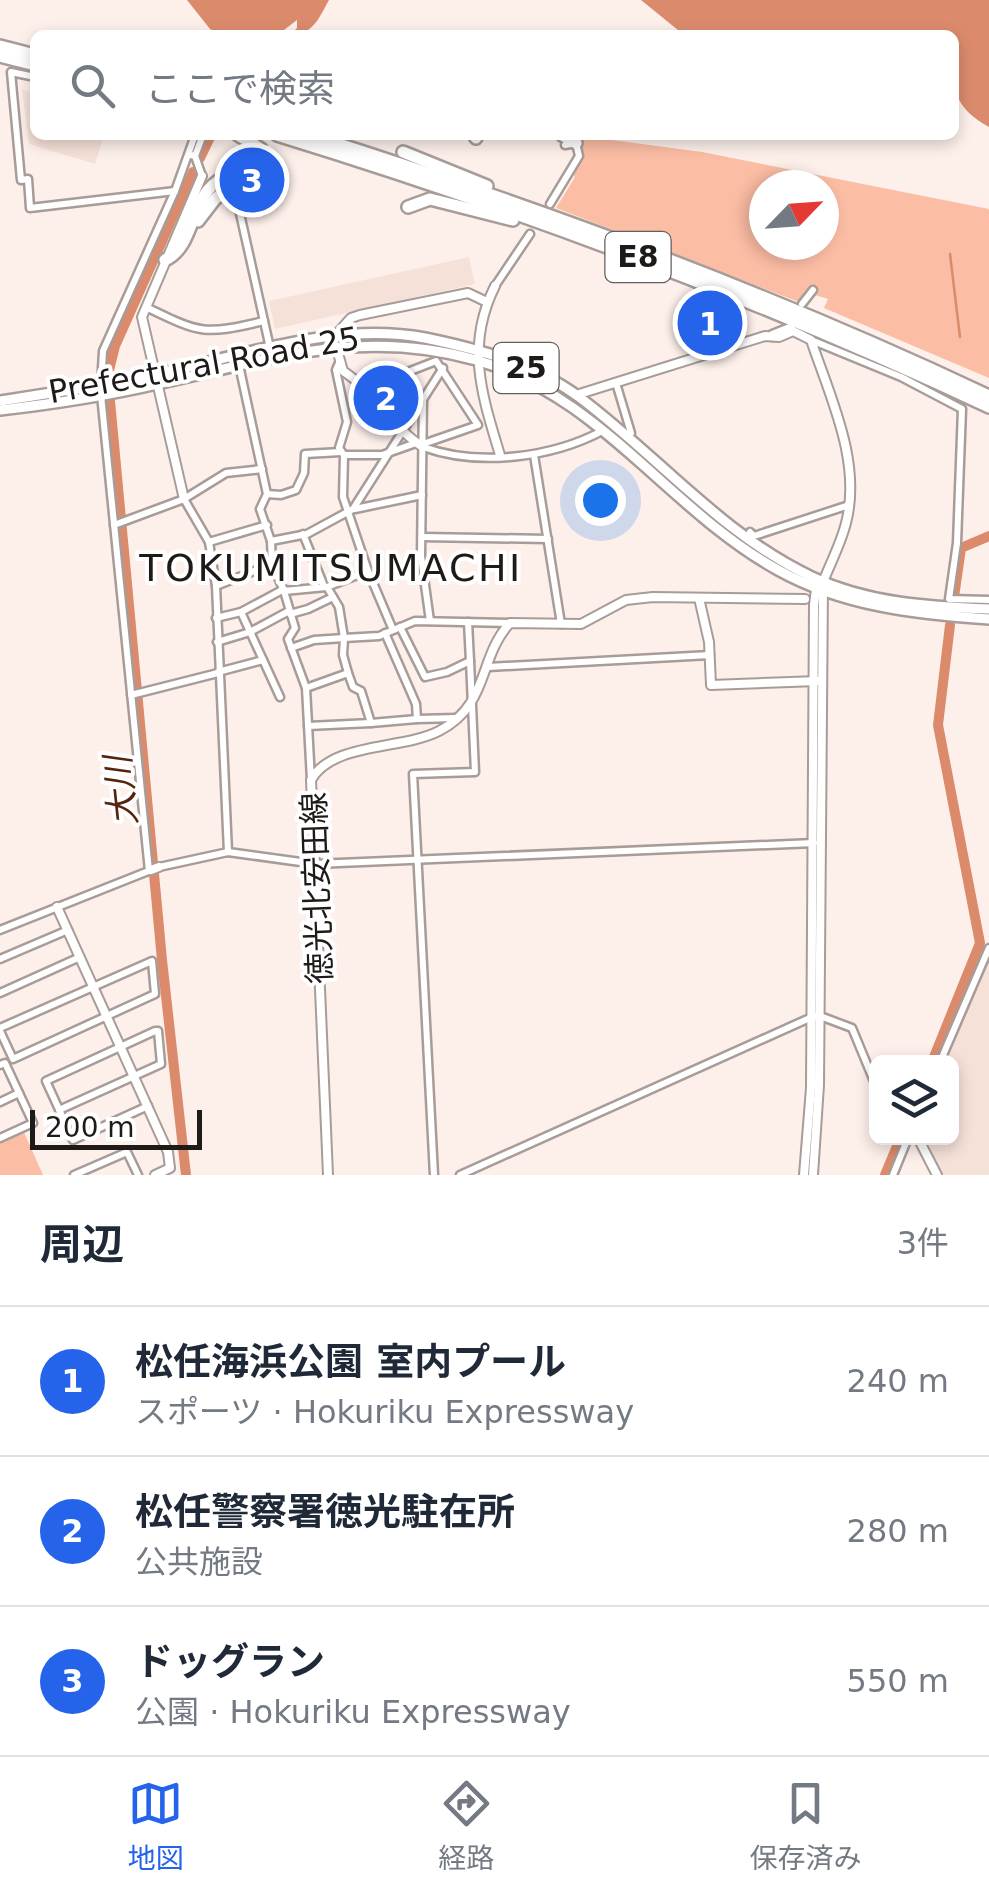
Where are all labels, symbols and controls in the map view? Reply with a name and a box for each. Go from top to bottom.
search box [30,30,959,140]
icon: search [65,58,120,113]
text: ここで検索 [145,67,335,111]
pin: 3 [220,142,284,218]
north arrow [749,170,839,260]
road number: E8 [606,232,670,282]
pin: 1 [678,286,742,360]
street label: Prefectural Road 25 [45,319,363,411]
road number: 25 [494,343,558,393]
pin: 2 [354,360,418,436]
your location [575,475,626,526]
district label: TOKUMITSUMACHI [138,546,523,590]
water label: 大川 [97,750,145,828]
street label: 徳光北安田線 [295,791,339,985]
map controls [869,1055,959,1145]
button: layers [869,1055,959,1145]
scale bar [30,1105,202,1150]
text: 200 m [45,1111,135,1144]
text: 周辺 [40,1220,124,1269]
text: 3件 [897,1224,949,1262]
text: 松任海浜公園 室内プール [135,1340,566,1384]
text: 1 [61,1362,84,1400]
text: 240 m [847,1362,949,1400]
text: スポーツ · Hokuriku Expressway [135,1393,634,1431]
text: 松任警察署徳光駐在所 [135,1490,515,1534]
text: 2 [61,1512,84,1550]
text: 280 m [847,1512,949,1550]
text: 公共施設 [135,1543,263,1581]
text: ドッグラン [135,1640,325,1684]
text: 3 [61,1662,84,1700]
text: 550 m [847,1662,949,1700]
text: 公園 · Hokuriku Expressway [135,1693,571,1731]
tab: 地図 [127,1776,184,1876]
tab: 経路 [438,1776,495,1876]
tab: 保存済み [749,1776,862,1876]

